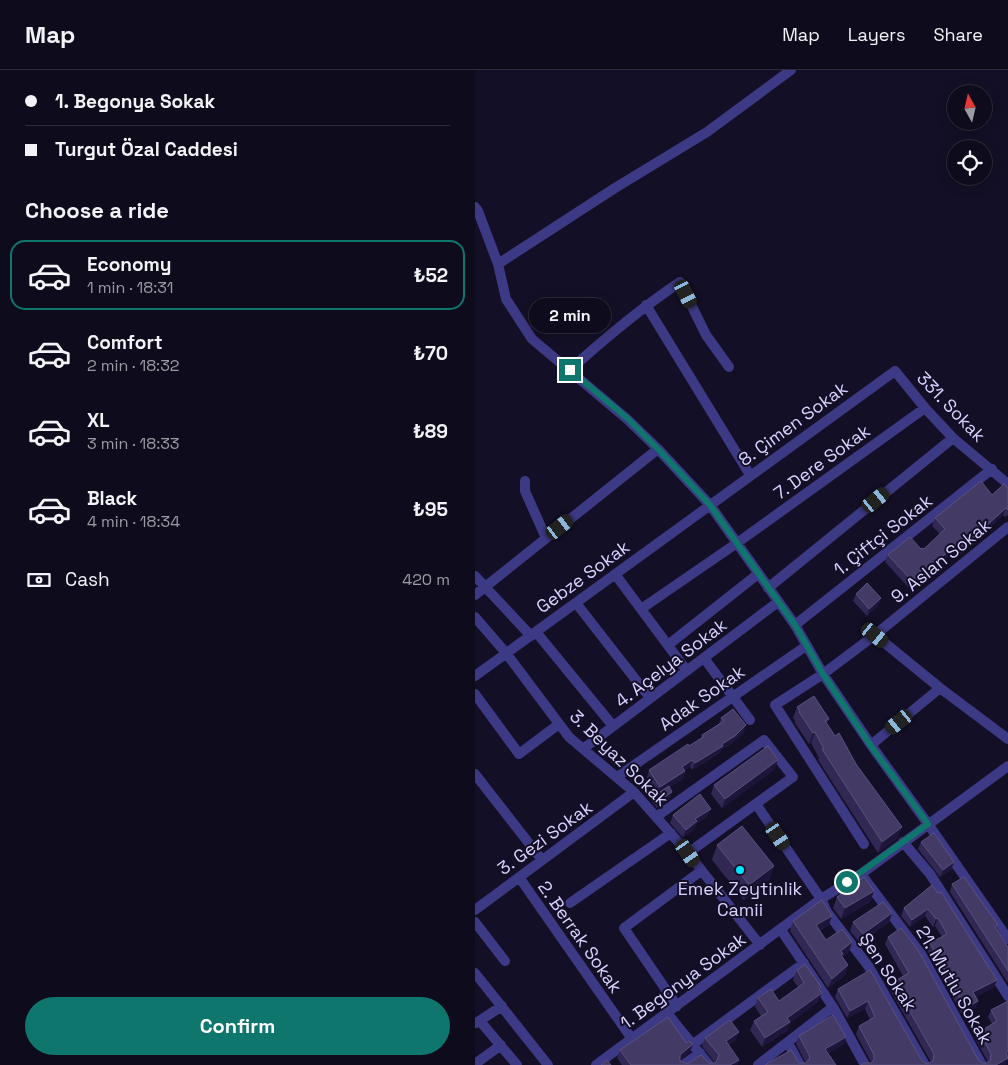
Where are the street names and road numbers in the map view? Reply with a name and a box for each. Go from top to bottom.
street label: 331. Sokak [912,367,991,447]
street label: 8. Çimen Sokak [734,376,852,471]
street label: 7. Dere Sokak [769,419,875,504]
street label: 1. Çiftçi Sokak [829,489,937,580]
street label: 9. Aslan Sokak [886,513,996,608]
street label: Gebze Sokak [532,535,634,618]
street label: 4. Açelya Sokak [610,613,732,712]
street label: Adak Sokak [654,660,749,735]
street label: 3. Beyaz Sokak [565,705,674,811]
street label: 3. Gezi Sokak [493,795,597,880]
street label: 2. Berrak Sokak [533,876,628,997]
street label: 21. Mutlu Sokak [911,921,998,1049]
street label: 1. Begonya Sokak [615,927,750,1034]
street label: Şen Sokak [855,928,922,1016]

